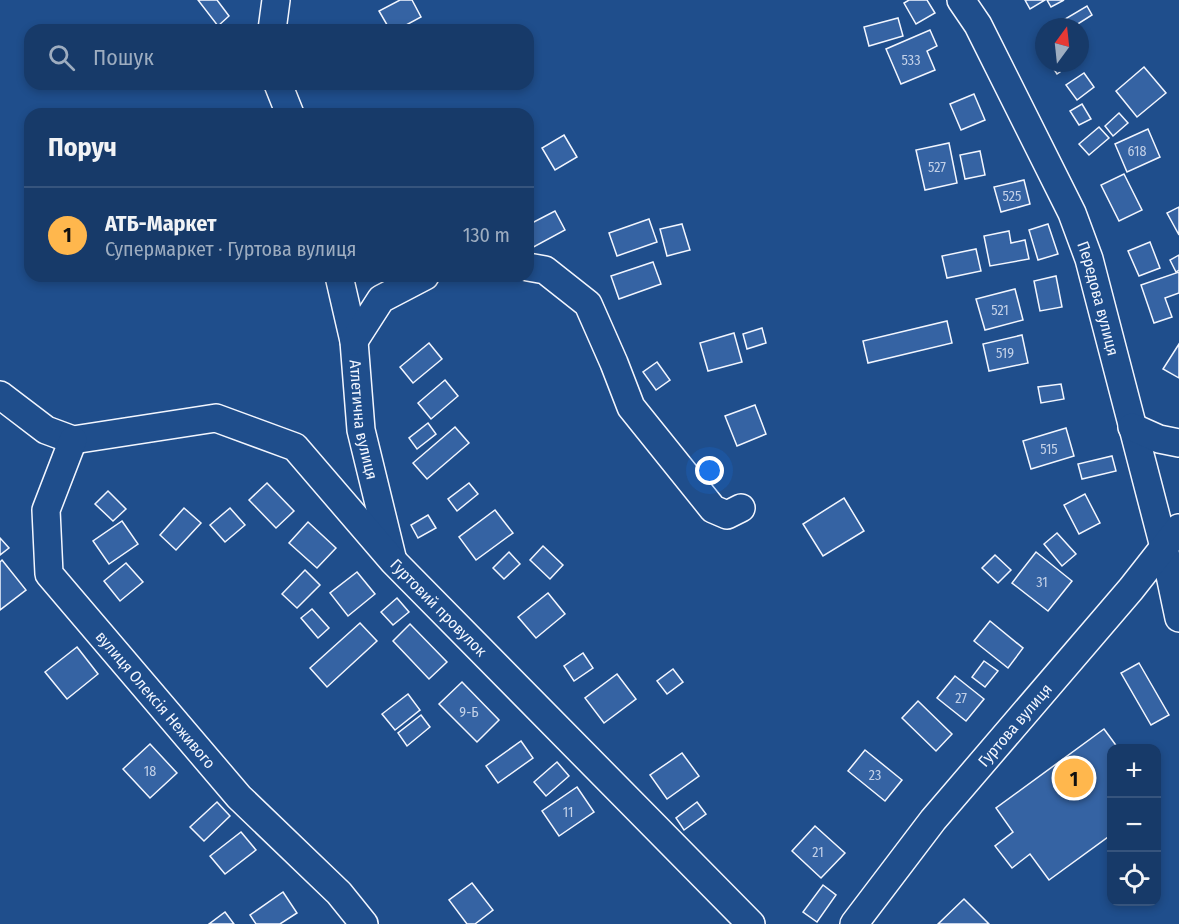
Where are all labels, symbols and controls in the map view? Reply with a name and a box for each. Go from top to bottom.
north arrow [1035,18,1089,72]
search box [24,24,534,90]
icon: search [45,41,78,74]
text: Пошук [93,44,154,71]
house number: 533 [902,52,920,69]
text: Поруч [48,132,117,163]
house number: 618 [1128,143,1146,160]
house number: 527 [928,159,946,176]
house number: 525 [1003,188,1021,205]
text: АТБ-Маркет [105,210,216,237]
text: 1 [63,223,72,247]
text: 130 m [463,223,510,247]
text: Супермаркет · Гуртова вулиця [105,237,356,261]
street label: Передова вулиця [1074,238,1123,358]
house number: 521 [991,302,1009,319]
house number: 519 [996,345,1014,362]
street label: Атлетична вулиця [346,359,382,481]
house number: 515 [1040,441,1058,458]
your location [695,456,724,485]
street label: Гуртовий провулок [387,555,491,661]
house number: 31 [1036,574,1048,591]
street label: вулиця Олексія Неживого [92,627,220,772]
street label: Гуртова вулиця [974,679,1055,770]
house number: 27 [955,690,967,707]
house number: 9-Б [459,704,479,721]
map controls [1107,744,1161,906]
button: + [1107,744,1161,798]
pin: 1 [1054,756,1094,800]
house number: 18 [144,763,156,780]
house number: 23 [869,767,881,784]
button: − [1107,798,1161,852]
house number: 11 [563,804,573,821]
house number: 21 [812,844,824,861]
button: locate [1107,852,1161,906]

